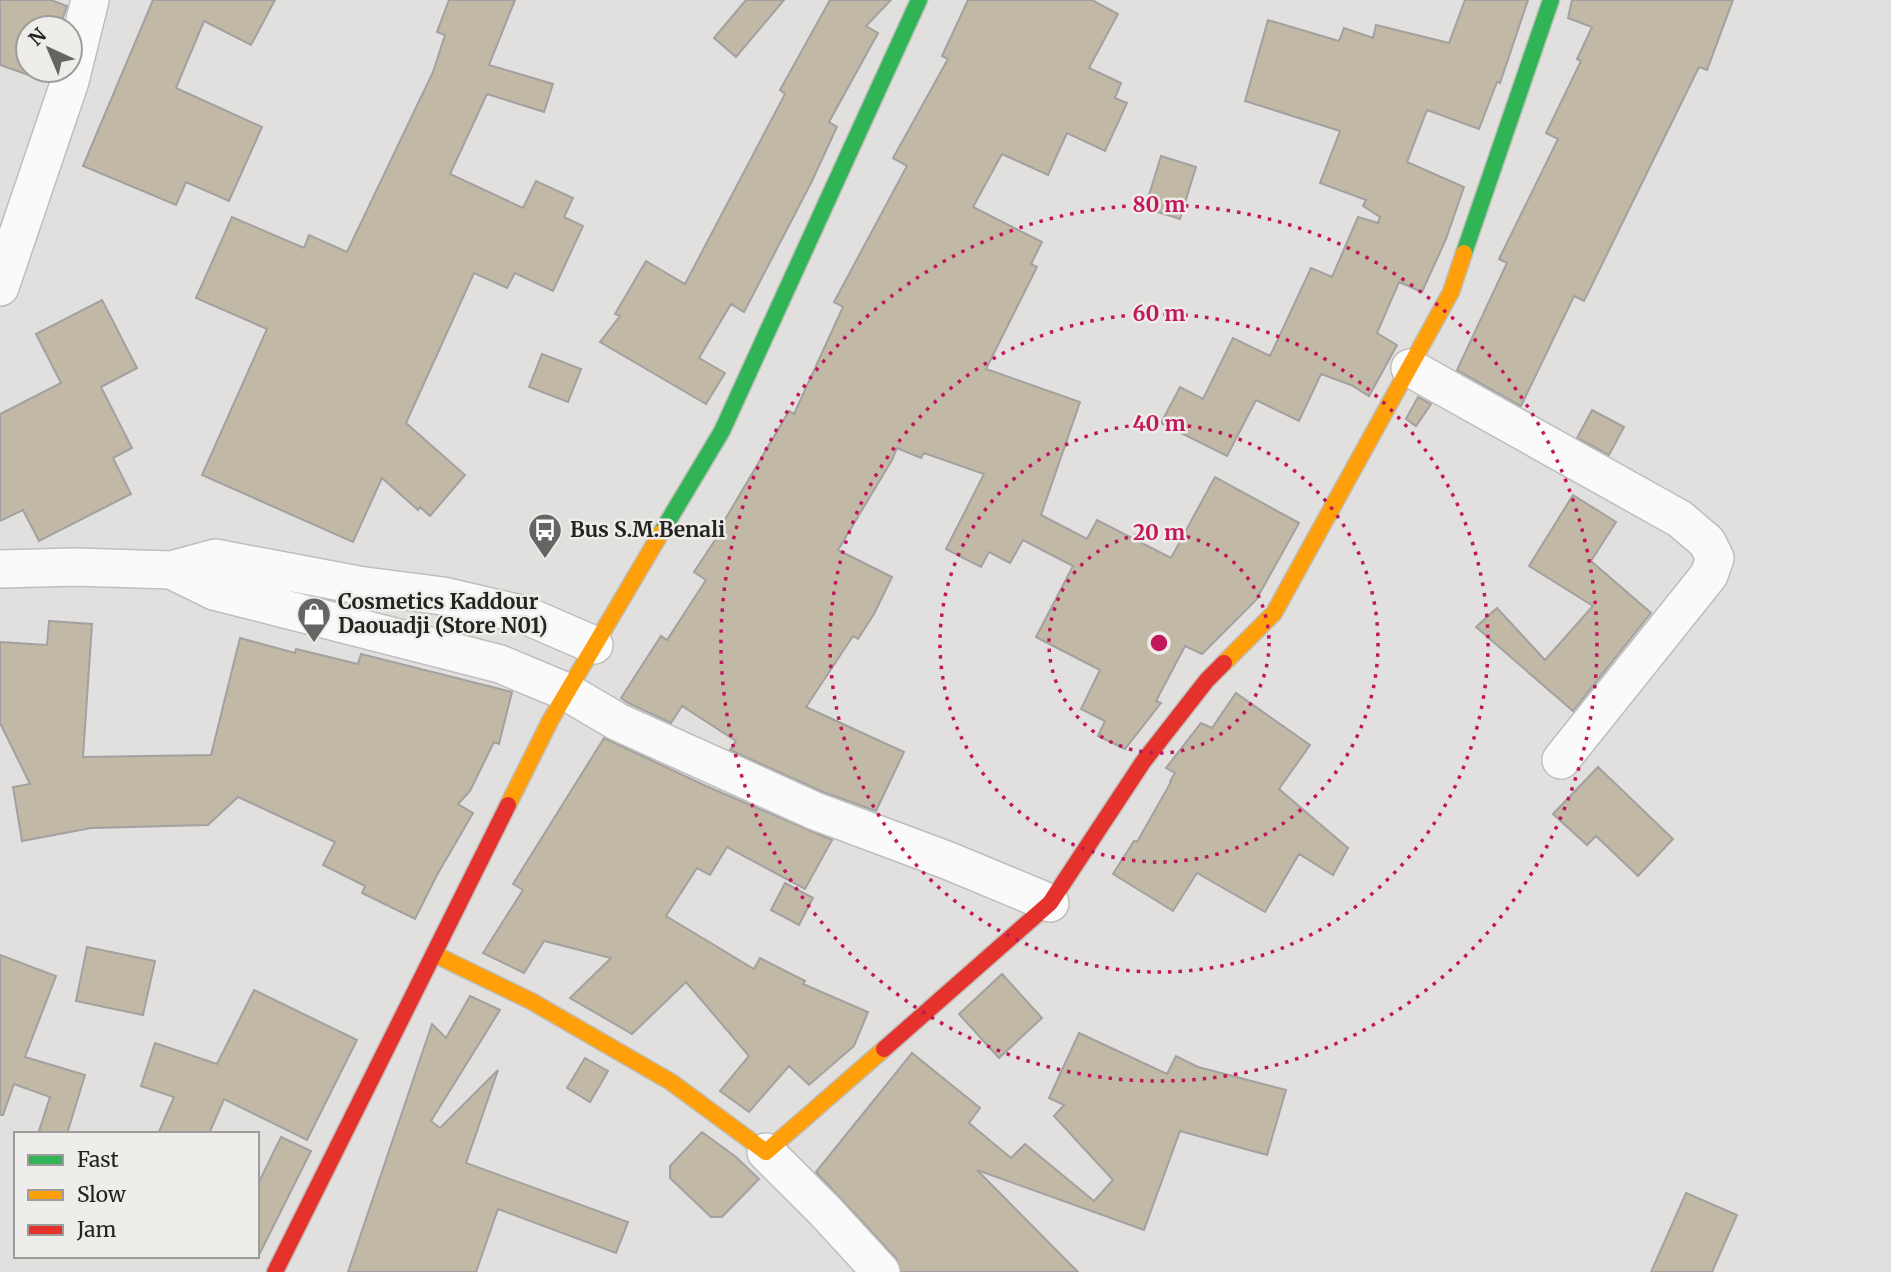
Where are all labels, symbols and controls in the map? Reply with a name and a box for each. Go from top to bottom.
north arrow [14,14,84,84]
text: N [23,23,51,51]
text: 80 m [1133,191,1185,218]
text: 60 m [1133,300,1185,327]
text: 40 m [1132,410,1186,437]
bus stop icon: Bus S.M.Benali [526,511,564,560]
place label: Bus S.M.Benali [570,516,725,543]
text: 20 m [1133,519,1185,546]
place label: Cosmetics Kaddour Daouadji (Store N01) [338,588,548,639]
shop icon: Cosmetics Kaddour Daouadji (Store N01) [295,595,333,644]
centre of rings [1147,631,1171,655]
legend [14,1132,259,1258]
text: Fast [77,1146,119,1173]
text: Slow [77,1181,126,1208]
text: Jam [76,1216,116,1243]

